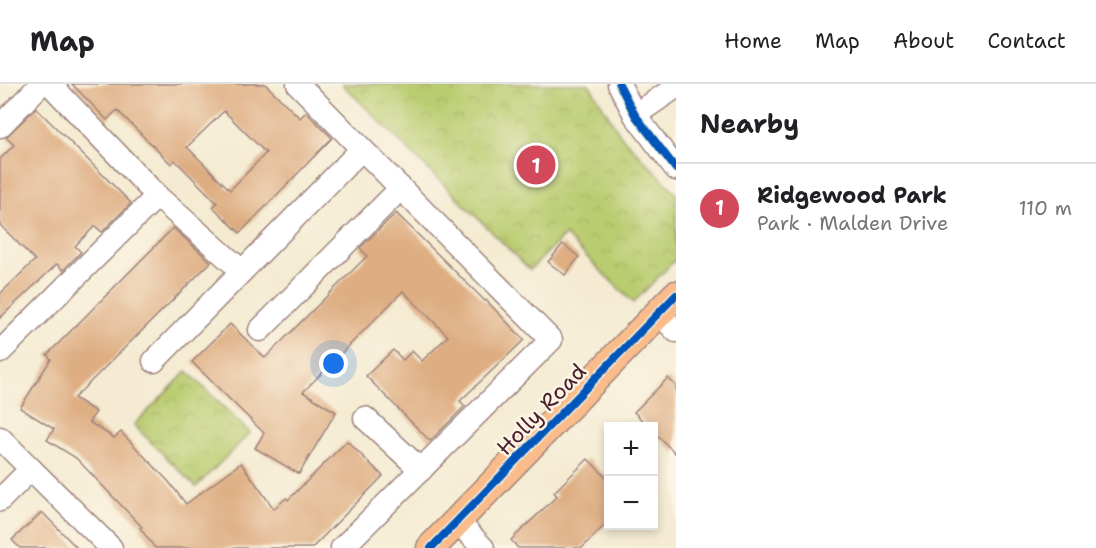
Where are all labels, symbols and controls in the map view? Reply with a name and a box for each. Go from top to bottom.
text: Map [30,22,95,60]
text: Home [724,27,782,55]
text: Map [815,27,860,55]
text: About [893,27,954,55]
text: Contact [987,27,1066,55]
text: Nearby [700,106,799,141]
pin: 1 [516,142,556,188]
text: Ridgewood Park [757,181,947,210]
text: 1 [715,195,724,221]
text: 110 m [1018,195,1072,221]
text: Park · Malden Drive [757,210,948,236]
your location [319,349,348,378]
street label: Holly Road [490,357,593,462]
map controls [604,422,658,530]
button: + [604,422,658,476]
button: − [604,476,658,530]

